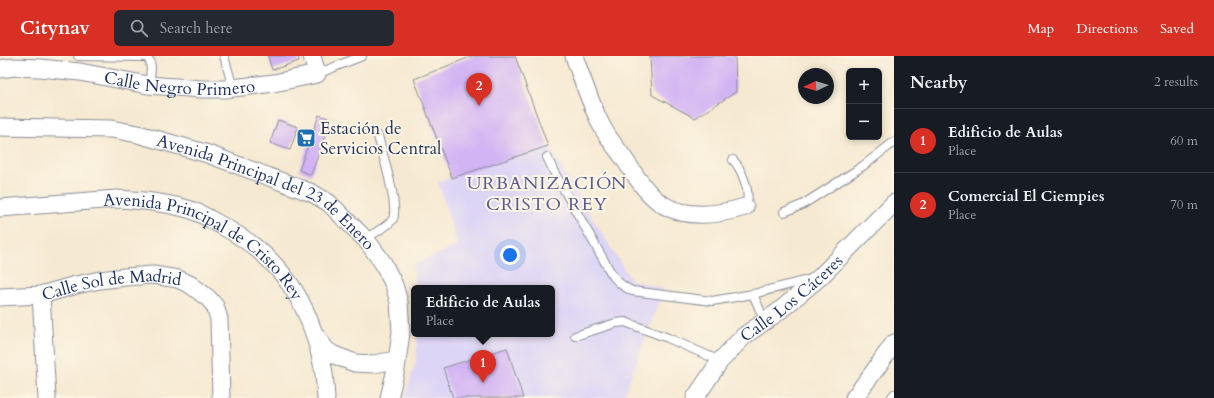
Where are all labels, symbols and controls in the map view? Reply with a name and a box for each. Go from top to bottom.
search box [114,10,394,46]
text: Citynav [20,15,90,41]
icon: search [128,17,150,39]
text: Search here [160,18,233,38]
text: Map [1028,19,1054,38]
text: Directions [1076,19,1138,38]
text: Saved [1160,19,1194,38]
street label: Calle Negro Primero [102,65,256,101]
north arrow [798,68,834,104]
map controls [846,68,882,140]
button: + [846,68,882,104]
text: Nearby [910,71,967,94]
pin: 2 [466,73,492,106]
text: 2 results [1154,73,1198,91]
button: − [846,104,882,140]
place label: Estación de Servicios Central [320,117,442,160]
text: Edificio de Aulas [948,122,1063,142]
supermarket icon: Estación de Servicios Central [295,127,317,149]
street label: Avenida Principal del 23 de Enero [154,128,381,254]
text: 1 [920,132,926,150]
text: 60 m [1170,132,1198,150]
text: Place [948,142,976,160]
district label: URBANIZACIÓN CRISTO REY [467,171,627,217]
text: Comercial El Ciempies [948,186,1105,206]
street label: Avenida Principal de Cristo Rey [102,187,309,304]
text: 2 [920,196,926,214]
text: 70 m [1170,196,1198,214]
text: Place [948,206,976,224]
your location [500,245,520,265]
street label: Calle Los Cáceres [735,249,848,347]
street label: Calle Sol de Madrid [39,264,183,306]
popup [411,285,555,337]
text: Edificio de Aulas [426,292,540,312]
text: Place [426,312,454,330]
pin: 1 [470,350,496,383]

